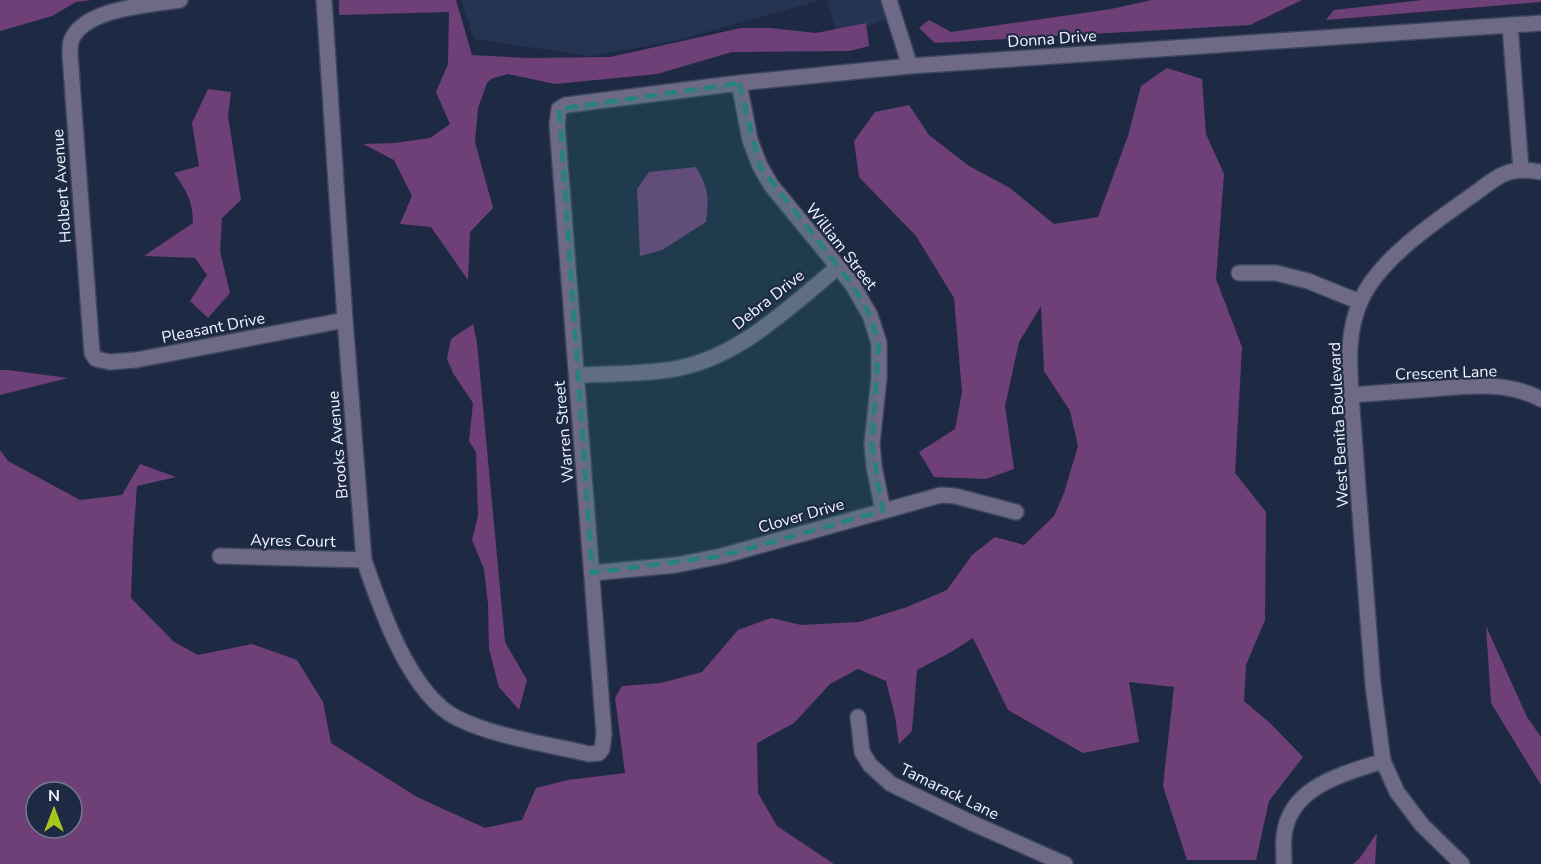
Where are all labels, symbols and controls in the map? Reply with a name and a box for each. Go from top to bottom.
street label: Donna Drive [1007,25,1097,53]
street label: Holbert Avenue [47,128,77,244]
street label: William Street [800,199,882,295]
street label: Debra Drive [728,265,809,335]
street label: Pleasant Drive [160,307,267,349]
street label: West Benita Boulevard [1324,341,1354,508]
street label: Crescent Lane [1395,360,1497,386]
street label: Warren Street [549,380,579,484]
street label: Brooks Avenue [322,390,354,500]
street label: Clover Drive [756,493,847,539]
street label: Ayres Court [250,529,336,553]
street label: Tamarack Lane [896,758,1003,825]
north arrow [24,780,84,840]
text: N [48,785,60,807]

